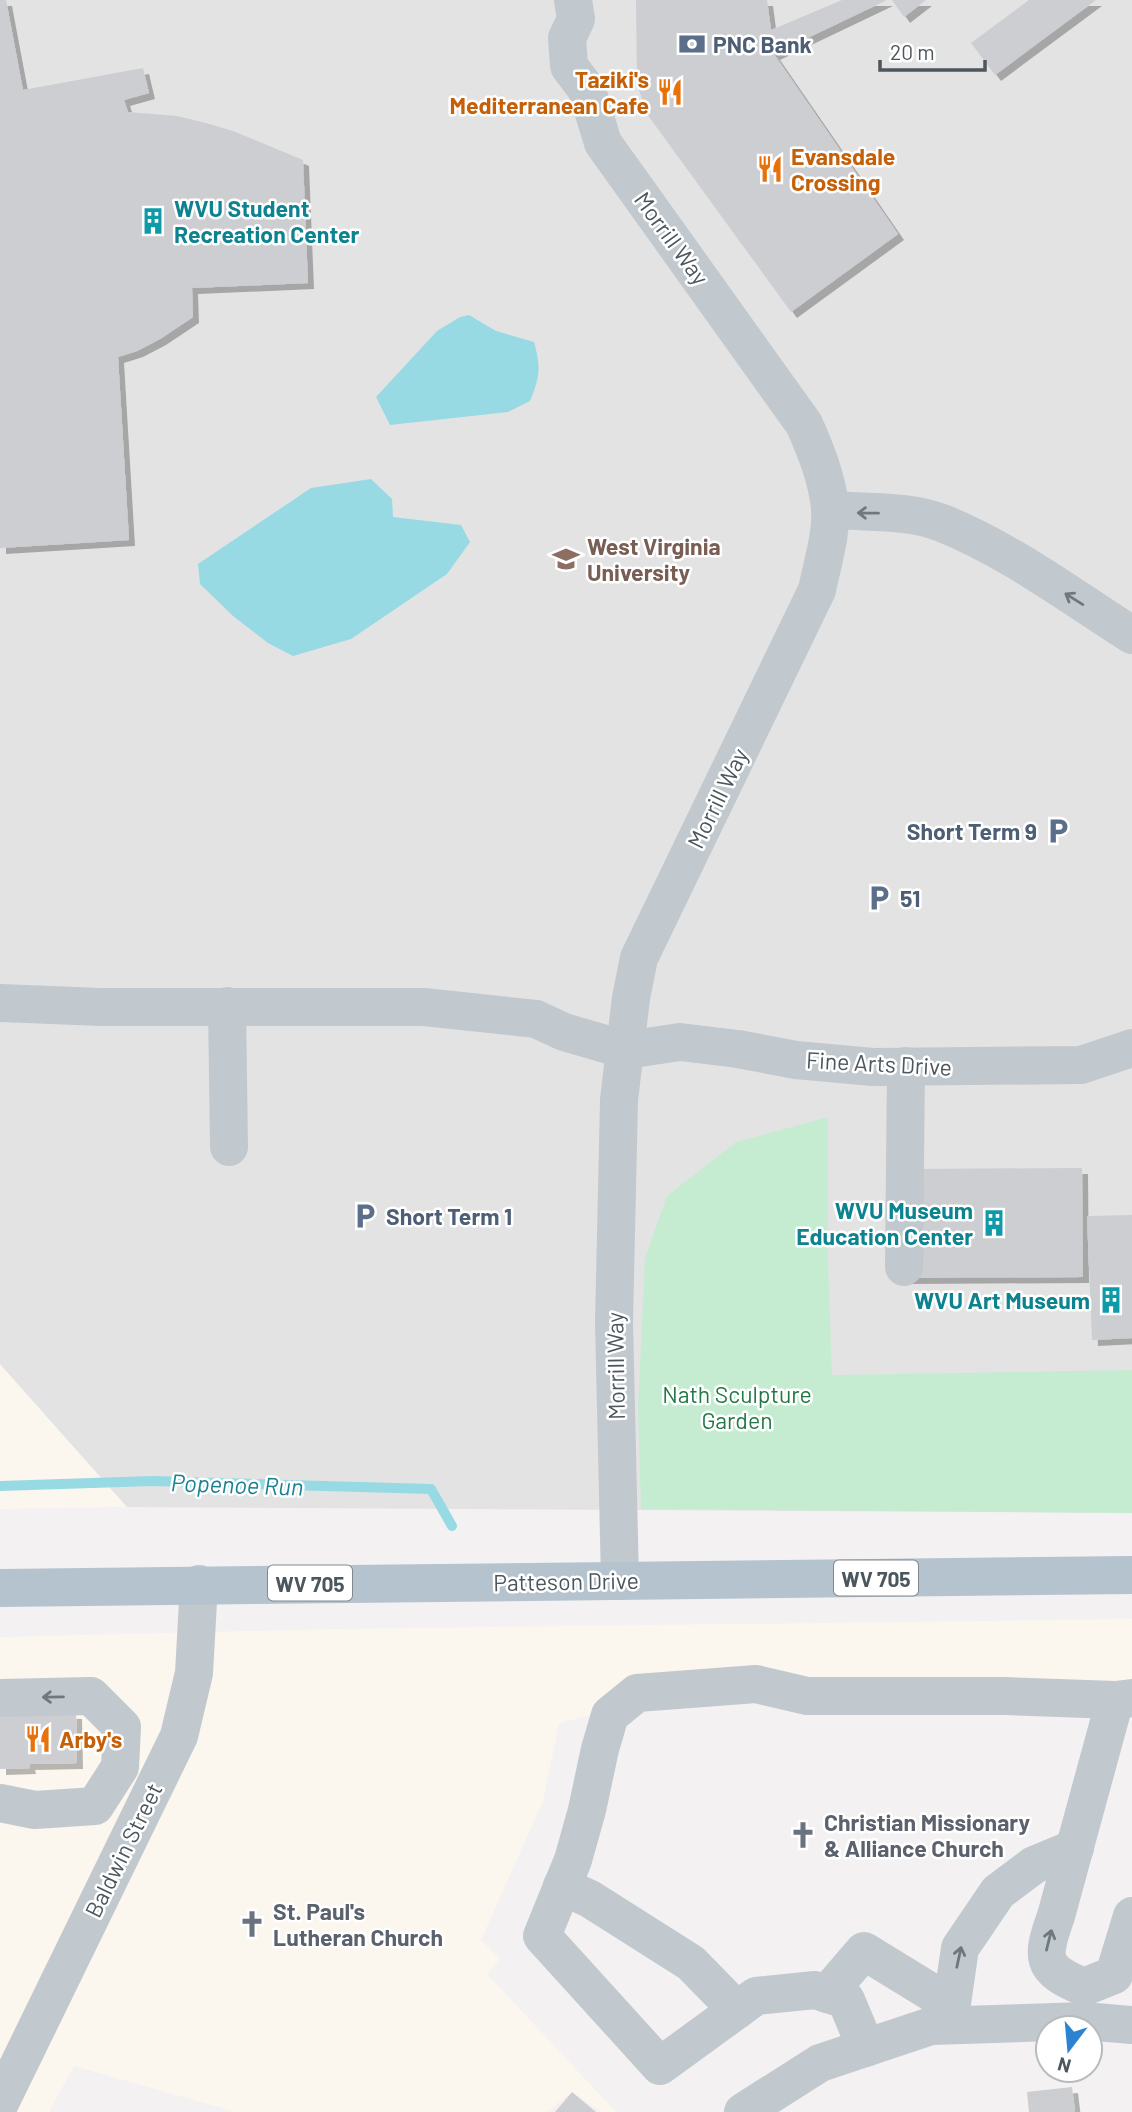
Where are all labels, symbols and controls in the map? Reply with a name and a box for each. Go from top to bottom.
scale bar [880,28,985,72]
bank icon: PNC Bank [677,29,707,59]
place label: PNC Bank [713,30,812,58]
text: 20 m [890,39,935,64]
place label: Taziki's Mediterranean Cafe [450,65,649,119]
restaurant icon: Taziki's Mediterranean Cafe [655,77,685,107]
place label: Evansdale Crossing [791,142,895,196]
restaurant icon: Evansdale Crossing [755,154,785,184]
street label: Morrill Way [629,186,715,290]
place label: WVU Student Recreation Center [174,194,360,248]
building icon: WVU Student Recreation Center [138,206,168,236]
one-way arrow [857,506,880,520]
place label: West Virginia University [587,532,721,586]
school or university icon: West Virginia University [551,544,581,574]
one-way arrow [1065,591,1085,605]
street label: Morrill Way [681,743,753,853]
parking icon: Short Term 9 [1043,816,1073,846]
place label: Short Term 9 [907,817,1037,845]
parking icon: 51 [864,883,894,913]
place label: 51 [900,884,920,912]
street label: Fine Arts Drive [805,1045,953,1081]
place label: WVU Museum Education Center [796,1196,973,1250]
parking icon: Short Term 1 [350,1201,380,1231]
place label: Short Term 1 [386,1202,512,1230]
building icon: WVU Museum Education Center [979,1208,1009,1238]
building icon: WVU Art Museum [1096,1285,1126,1315]
place label: WVU Art Museum [914,1286,1090,1314]
street label: Morrill Way [600,1311,630,1420]
park label: Nath Sculpture Garden [662,1380,812,1434]
water label: Popenoe Run [170,1467,304,1501]
road number: WV 705 [834,1560,918,1596]
road number: WV 705 [268,1566,352,1600]
street label: Patteson Drive [493,1566,639,1596]
one-way arrow [41,1690,64,1704]
restaurant icon: Arby's [23,1724,53,1754]
place label: Arby's [59,1725,122,1753]
street label: Baldwin Street [78,1778,168,1922]
place label: Christian Missionary & Alliance Church [824,1808,1030,1862]
church icon: Christian Missionary & Alliance Church [788,1820,818,1850]
place label: St. Paul's Lutheran Church [273,1897,443,1951]
church icon: St. Paul's Lutheran Church [237,1909,267,1939]
one-way arrow [1043,1930,1056,1952]
one-way arrow [953,1946,967,1969]
north arrow [1034,2014,1104,2084]
text: N [1055,2053,1073,2079]

